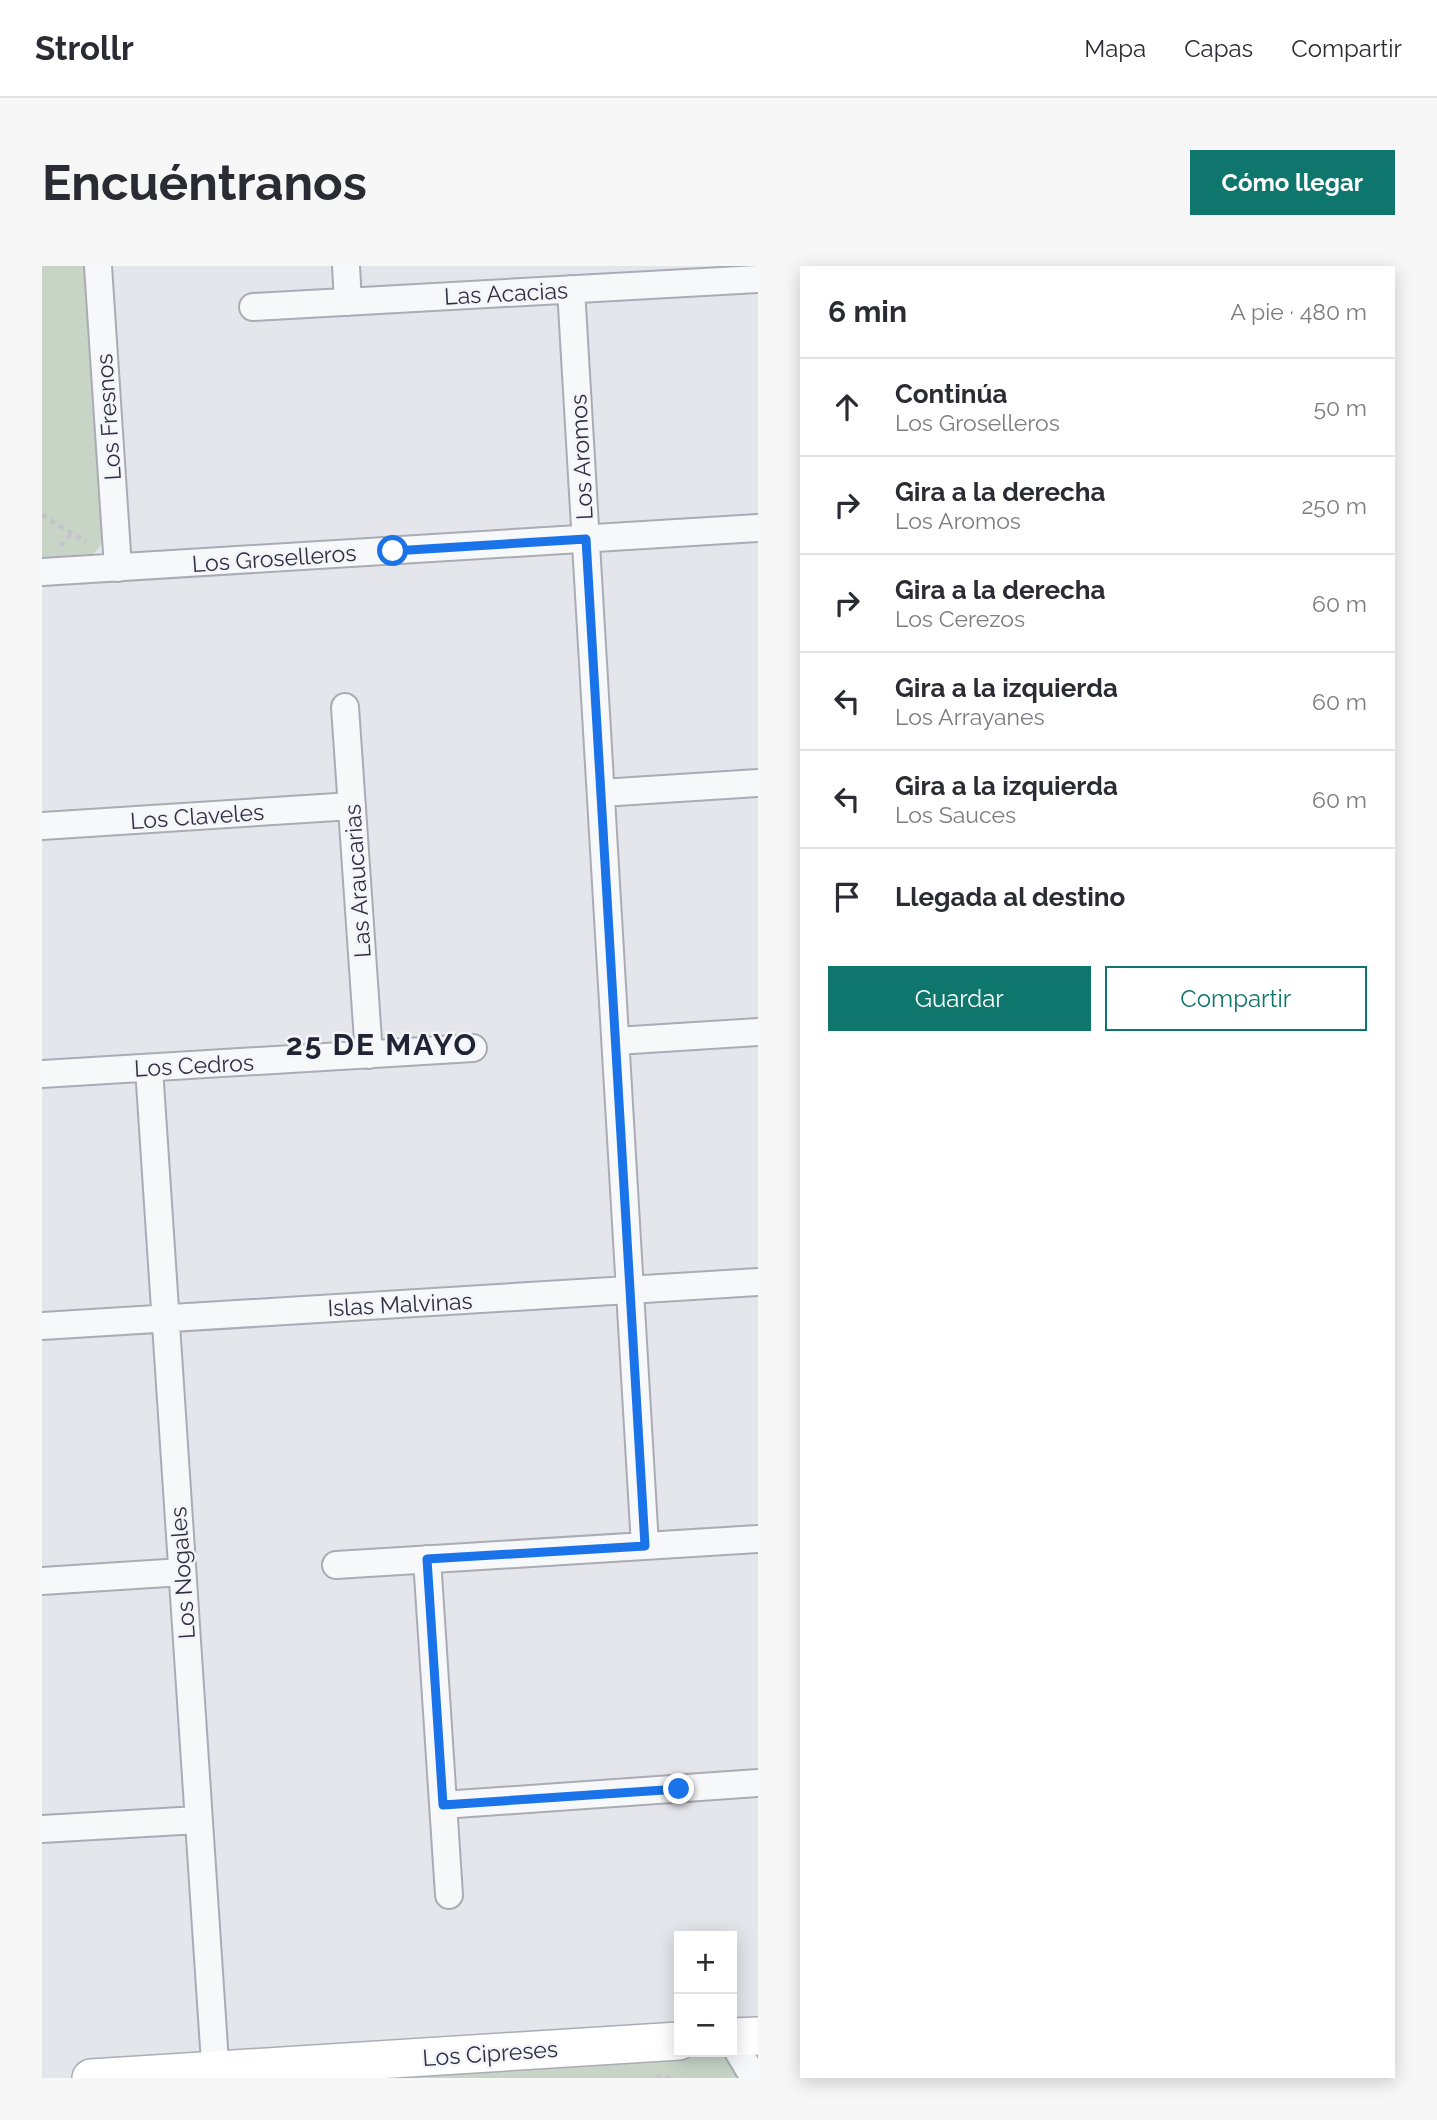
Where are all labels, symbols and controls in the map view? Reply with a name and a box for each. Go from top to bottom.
text: Strollr [35,29,134,68]
text: Mapa [1084,34,1146,63]
text: Capas [1184,34,1253,63]
text: Compartir [1291,34,1402,63]
button: Cómo llegar [1190,150,1395,215]
text: Encuéntranos [42,154,367,211]
street label: Las Acacias [443,276,569,310]
text: 6 min [828,294,907,329]
text: A pie · 480 m [1230,298,1367,325]
street label: Los Fresnos [90,353,126,481]
text: Continúa [895,379,1007,409]
icon: ahead [828,388,866,426]
street label: Los Aromos [564,393,598,521]
text: 50 m [1313,394,1367,421]
text: Los Groselleros [895,409,1060,436]
text: Gira a la derecha [895,477,1105,507]
icon: right [828,486,866,524]
text: 250 m [1301,492,1367,519]
text: Los Aromos [895,507,1021,534]
route start [377,535,408,566]
street label: Los Groselleros [191,539,357,577]
text: Gira a la derecha [895,575,1105,605]
icon: right [828,584,866,622]
text: 60 m [1312,590,1367,617]
text: Los Cerezos [895,605,1025,632]
text: Gira a la izquierda [895,673,1118,703]
icon: left [828,682,866,720]
text: 60 m [1312,688,1367,715]
text: Los Arrayanes [895,703,1045,730]
text: Gira a la izquierda [895,771,1118,801]
icon: left [828,780,866,818]
text: 60 m [1312,786,1367,813]
street label: Los Claveles [129,798,265,834]
text: Los Sauces [895,801,1016,828]
street label: Las Araucarias [338,803,376,959]
icon: arrive [828,878,866,916]
text: Llegada al destino [895,882,1125,912]
button: Guardar [828,966,1091,1031]
button: Compartir [1105,966,1367,1031]
district label: 25 DE MAYO [286,1027,478,1062]
street label: Los Cedros [133,1048,255,1082]
street label: Islas Malvinas [327,1287,473,1321]
street label: Los Nogales [164,1506,200,1640]
route end [663,1773,694,1804]
map controls [674,1931,737,2057]
button: + [674,1931,737,1994]
button: − [674,1994,737,2057]
street label: Los Cipreses [421,2035,559,2071]

